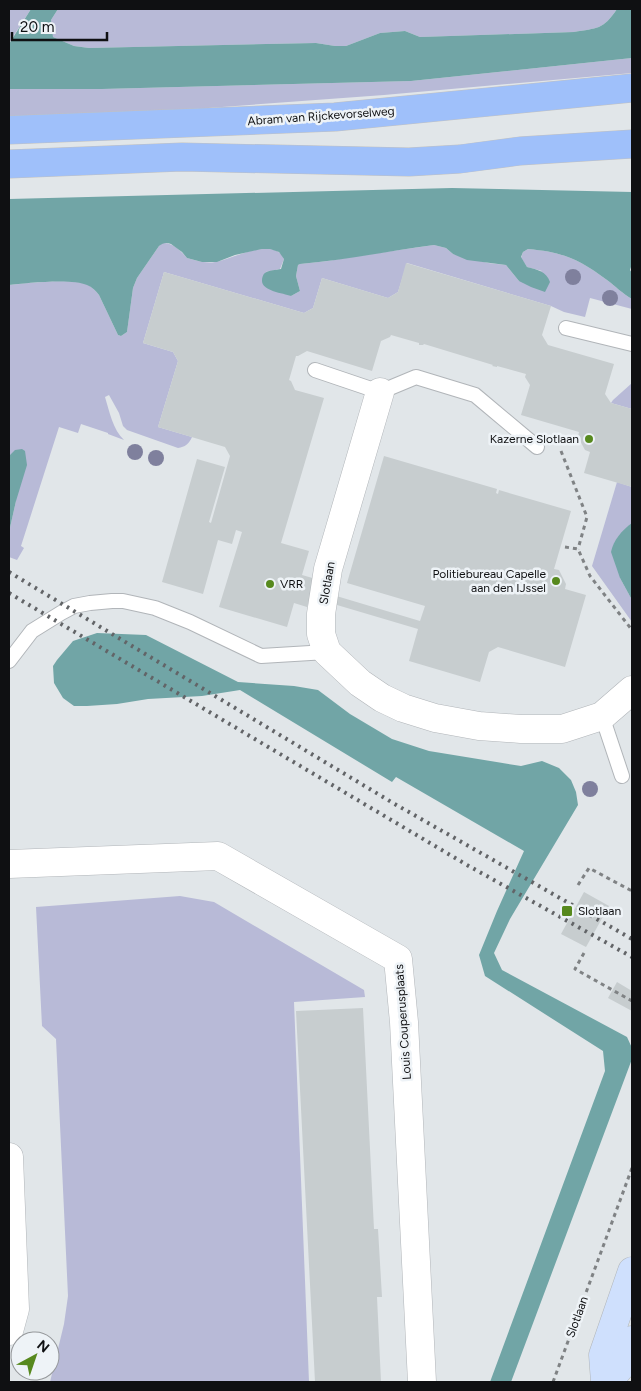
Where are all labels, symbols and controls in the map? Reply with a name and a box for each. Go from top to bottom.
scale bar [12,10,108,42]
text: 20 m [20,18,54,36]
street label: Abram van Rijckevorselweg [247,104,395,128]
place label: Kazerne Slotlaan [490,432,579,446]
marker: Kazerne Slotlaan [583,433,595,445]
street label: Slotlaan [316,560,338,605]
place label: Politiebureau Capelle aan den IJssel [433,567,546,595]
marker: Politiebureau Capelle aan den IJssel [550,575,562,587]
place label: VRR [280,577,303,591]
marker: VRR [264,578,276,590]
marker: Slotlaan [560,904,574,918]
place label: Slotlaan [578,904,621,918]
street label: Louis Couperusplaats [392,963,414,1080]
street label: Slotlaan [563,1294,591,1340]
north arrow [10,1331,60,1381]
text: N [33,1336,53,1356]

